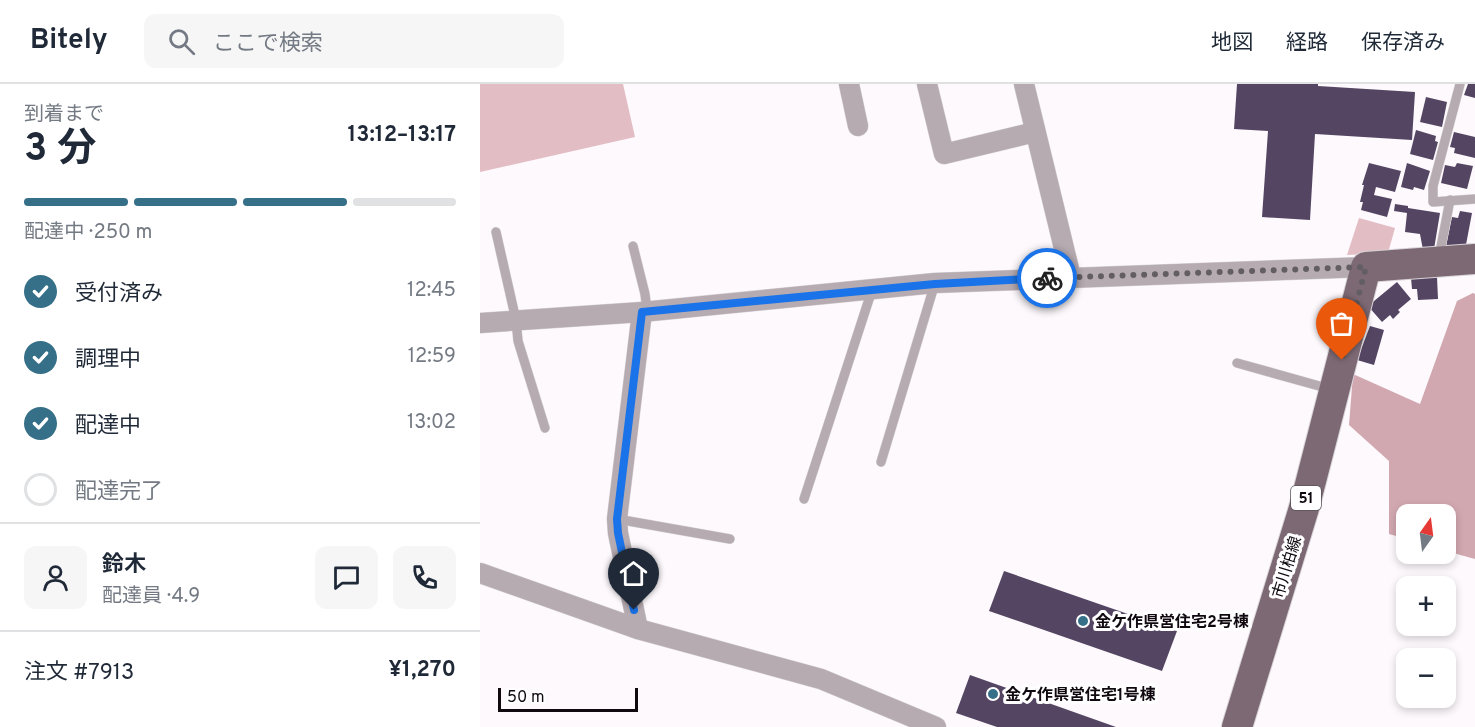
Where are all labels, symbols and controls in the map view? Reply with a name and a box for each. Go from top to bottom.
search box [144,14,564,68]
text: Bitely [30,23,108,59]
icon: search [165,25,198,58]
text: 地図 [1211,30,1253,57]
text: 経路 [1286,30,1328,57]
text: 保存済み [1361,30,1445,57]
text: ここで検索 [213,31,323,58]
text: 到着まで [24,102,104,128]
text: 13:12–13:17 [348,122,456,149]
text: 3 分 [24,126,96,175]
text: 配達中 · 250 m [24,220,153,246]
courier [1017,248,1077,308]
icon: bike [1031,262,1064,295]
icon: check [24,275,57,308]
text: 12:45 [407,278,456,304]
text: 受付済み [75,281,163,308]
pin [1316,298,1367,360]
icon: bag [1325,307,1358,340]
icon: check [24,341,57,374]
text: 12:59 [408,344,456,370]
text: 調理中 [75,347,141,374]
icon: check [24,407,57,440]
text: 13:02 [407,410,456,436]
text: 配達中 [75,413,141,440]
text: 配達完了 [75,479,163,506]
road number: 51 [1291,486,1321,510]
north arrow [1396,504,1456,564]
map controls [1396,504,1456,708]
street label: 市川柏線 [1269,534,1307,601]
button: person [24,546,87,609]
button: chat [315,546,378,609]
button: phone [393,546,456,609]
pin [608,548,659,610]
text: 鈴木 [102,552,146,579]
icon: home [617,557,650,590]
button: + [1396,576,1456,636]
text: 配達員 · 4.9 [102,584,200,610]
place label: 金ケ作県営住宅2号棟 [1095,612,1249,633]
marker: 金ケ作県営住宅2号棟 [1076,614,1090,628]
button: − [1396,648,1456,708]
text: ¥1,270 [389,657,456,684]
text: 注文 #7913 [24,660,134,687]
scale bar [498,685,638,712]
place label: 金ケ作県営住宅1号棟 [1005,685,1155,706]
marker: 金ケ作県営住宅1号棟 [986,687,1000,701]
text: 50 m [507,688,545,708]

